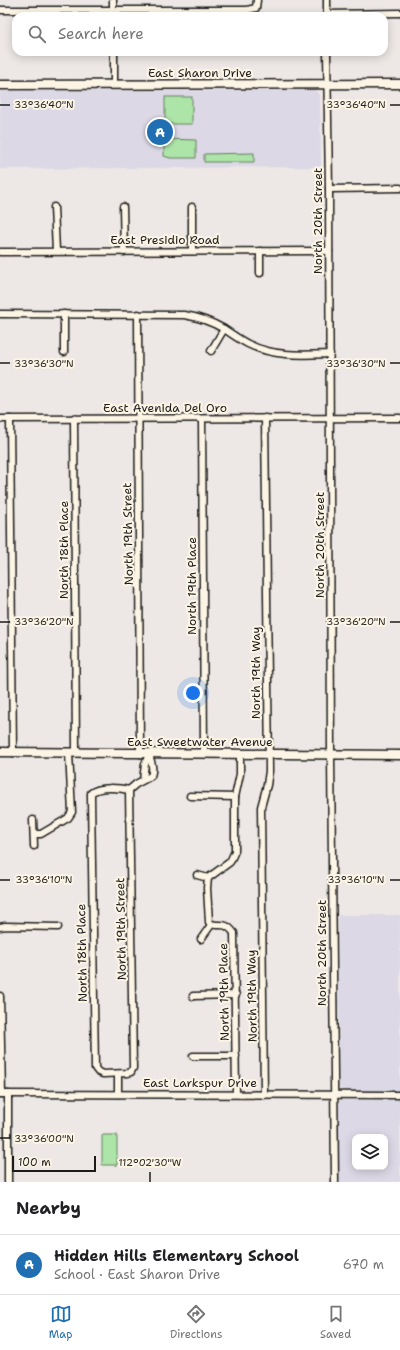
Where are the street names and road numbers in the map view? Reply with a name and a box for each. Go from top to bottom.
street label: East Sharon Drive [148,65,252,81]
street label: North 20th Street [310,168,326,274]
street label: East Presidio Road [110,232,220,248]
street label: East Avenida Del Oro [103,400,227,416]
street label: North 19th Street [119,482,137,586]
street label: North 20th Street [312,492,328,598]
street label: North 18th Place [56,501,72,599]
street label: North 19th Place [184,537,200,635]
street label: North 19th Way [248,627,264,719]
street label: East Sweetwater Avenue [127,734,273,750]
street label: North 19th Street [112,877,130,981]
street label: North 20th Street [314,900,330,1006]
street label: North 18th Place [73,903,91,1002]
street label: North 19th Place [215,943,233,1041]
street label: North 19th Way [243,949,261,1042]
street label: East Larkspur Drive [143,1075,257,1091]

